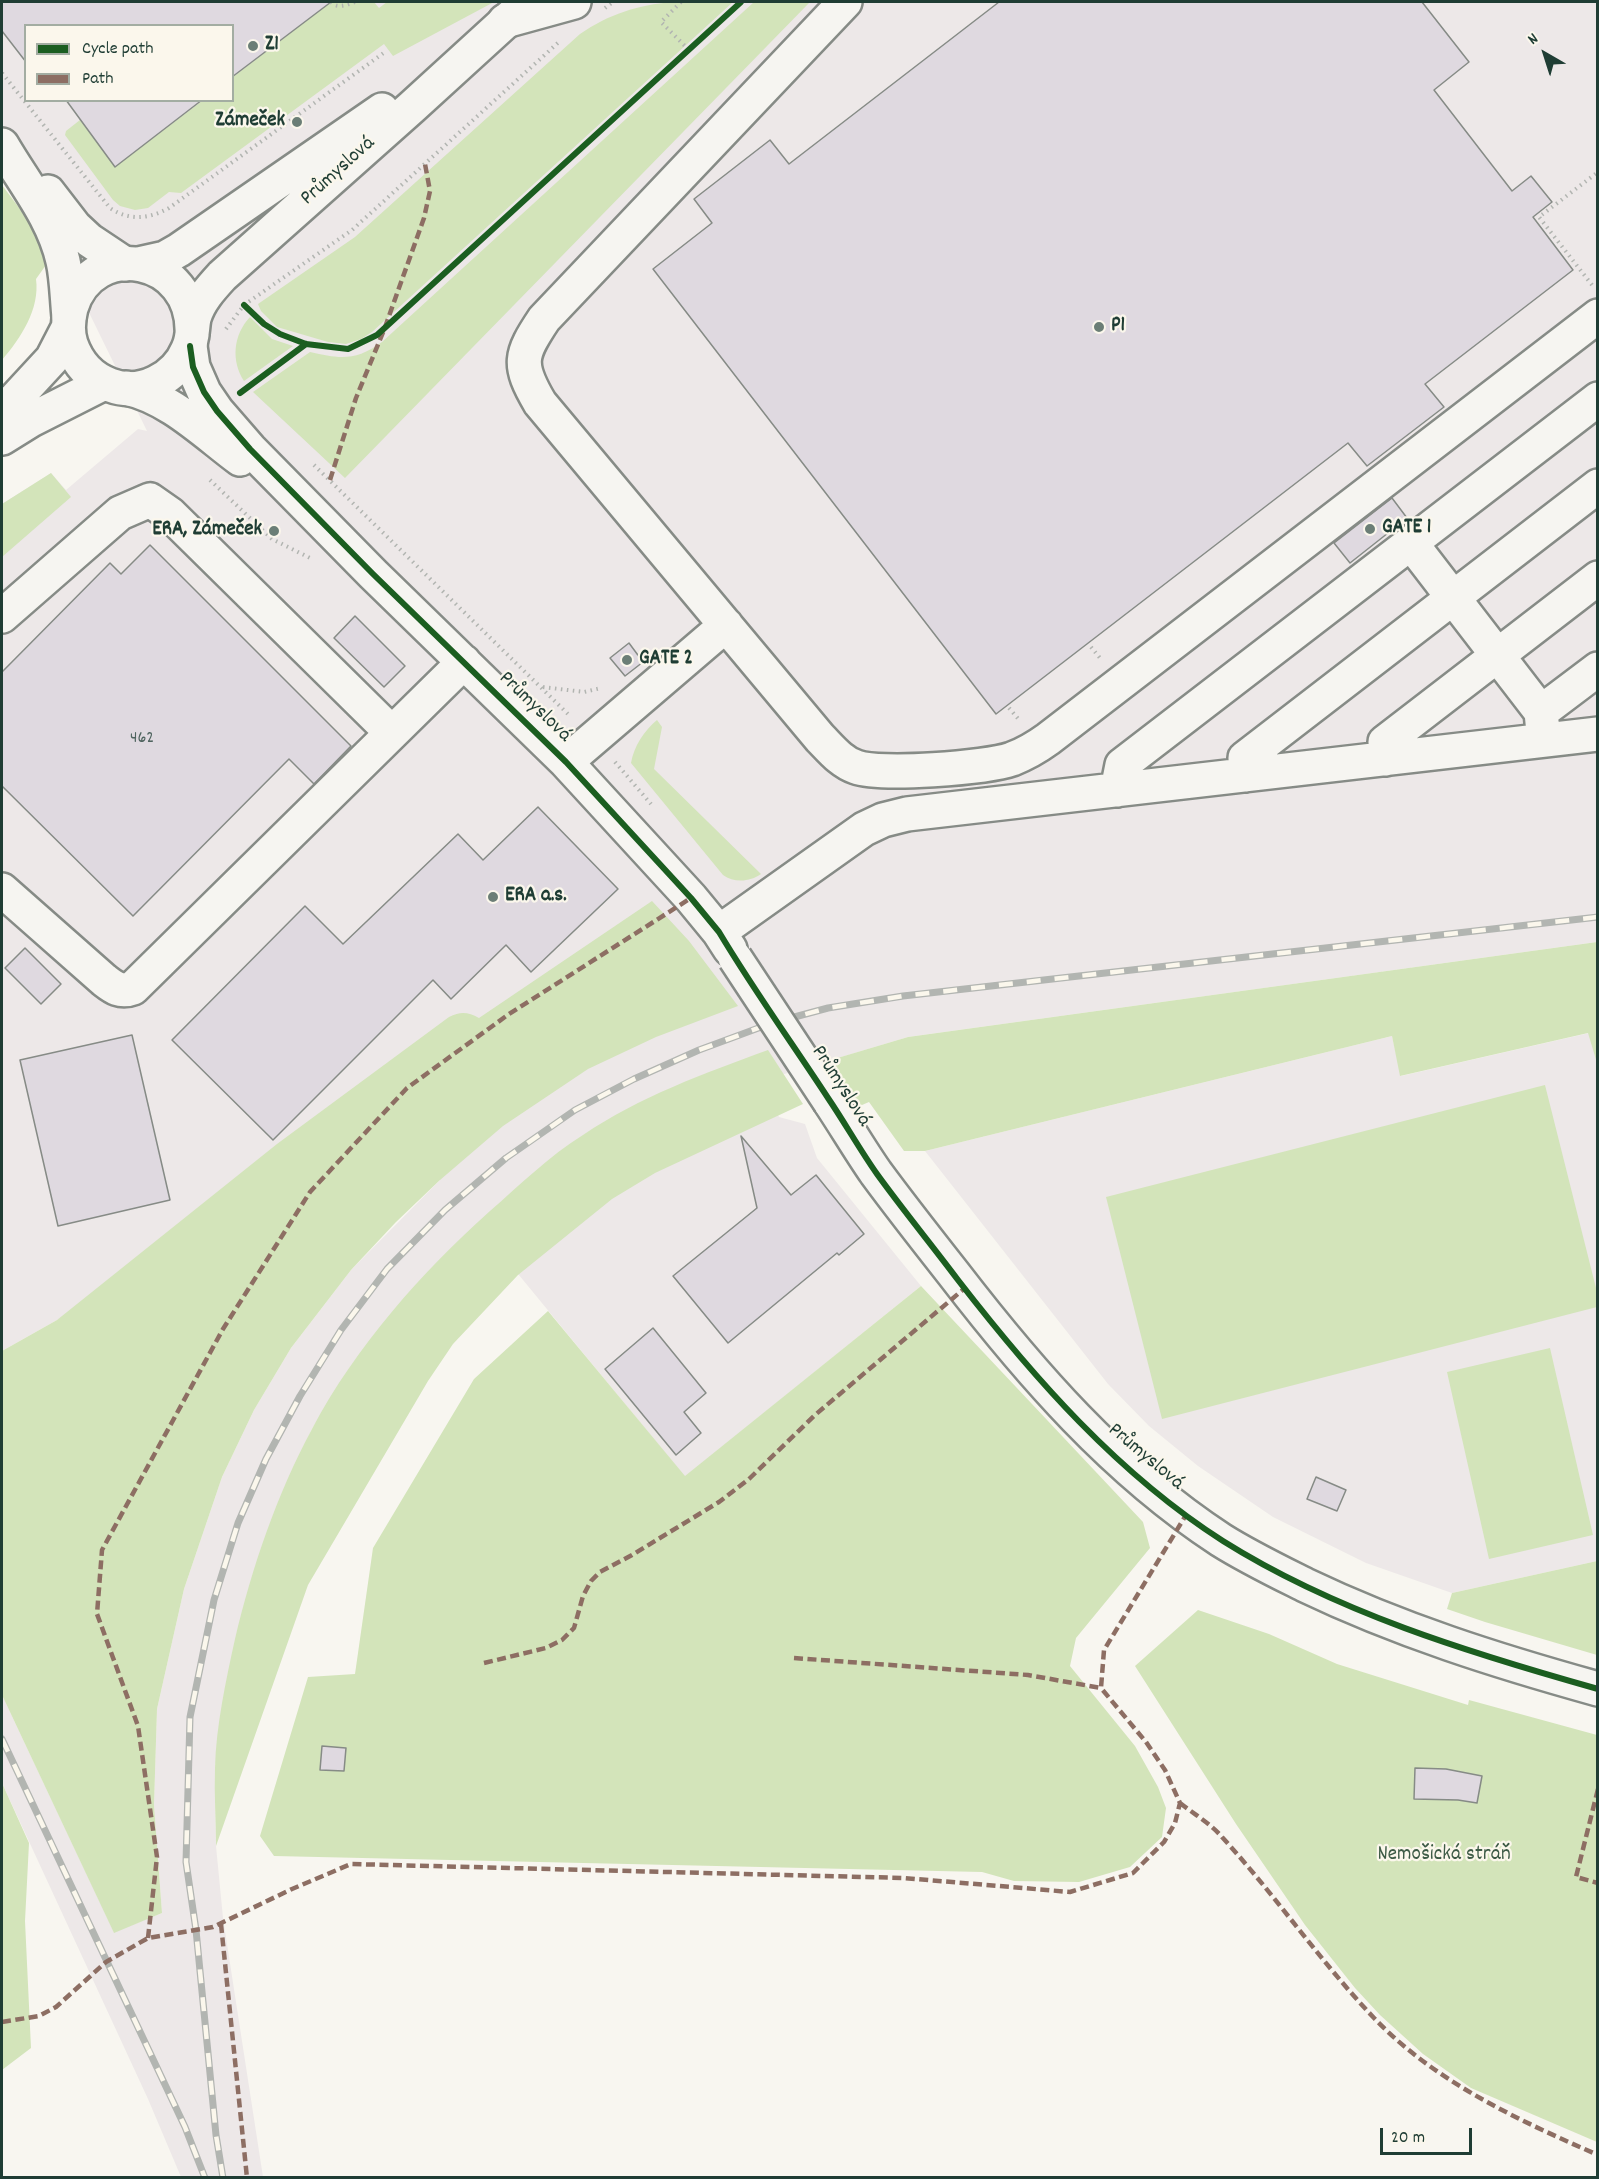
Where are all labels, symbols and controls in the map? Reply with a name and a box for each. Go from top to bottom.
legend [24,24,234,102]
north arrow [1515,24,1575,84]
text: N [1523,28,1544,51]
place label: Z1 [265,33,279,59]
text: Cycle path [82,37,153,62]
marker: Z1 [246,39,260,53]
text: Path [82,67,114,92]
place label: Zámeček [215,109,285,135]
marker: Zámeček [290,115,304,129]
street label: Průmyslová [296,132,382,212]
place label: P1 [1111,314,1125,340]
marker: P1 [1092,320,1106,334]
place label: GATE 1 [1382,516,1431,542]
place label: ERA, Zámeček [152,518,262,544]
marker: GATE 1 [1363,522,1377,536]
marker: ERA, Zámeček [267,524,281,538]
place label: GATE 2 [639,647,693,673]
marker: GATE 2 [620,653,634,667]
street label: Průmyslová [492,667,576,749]
house number: 462 [130,729,154,751]
place label: ERA a.s. [505,884,567,910]
marker: ERA a.s. [486,890,500,904]
street label: Průmyslová [804,1042,876,1132]
street label: Průmyslová [1102,1419,1188,1497]
park label: Nemošická stráň [1377,1843,1511,1869]
scale bar [1383,2116,1474,2154]
text: 20 m [1391,2126,1425,2151]

